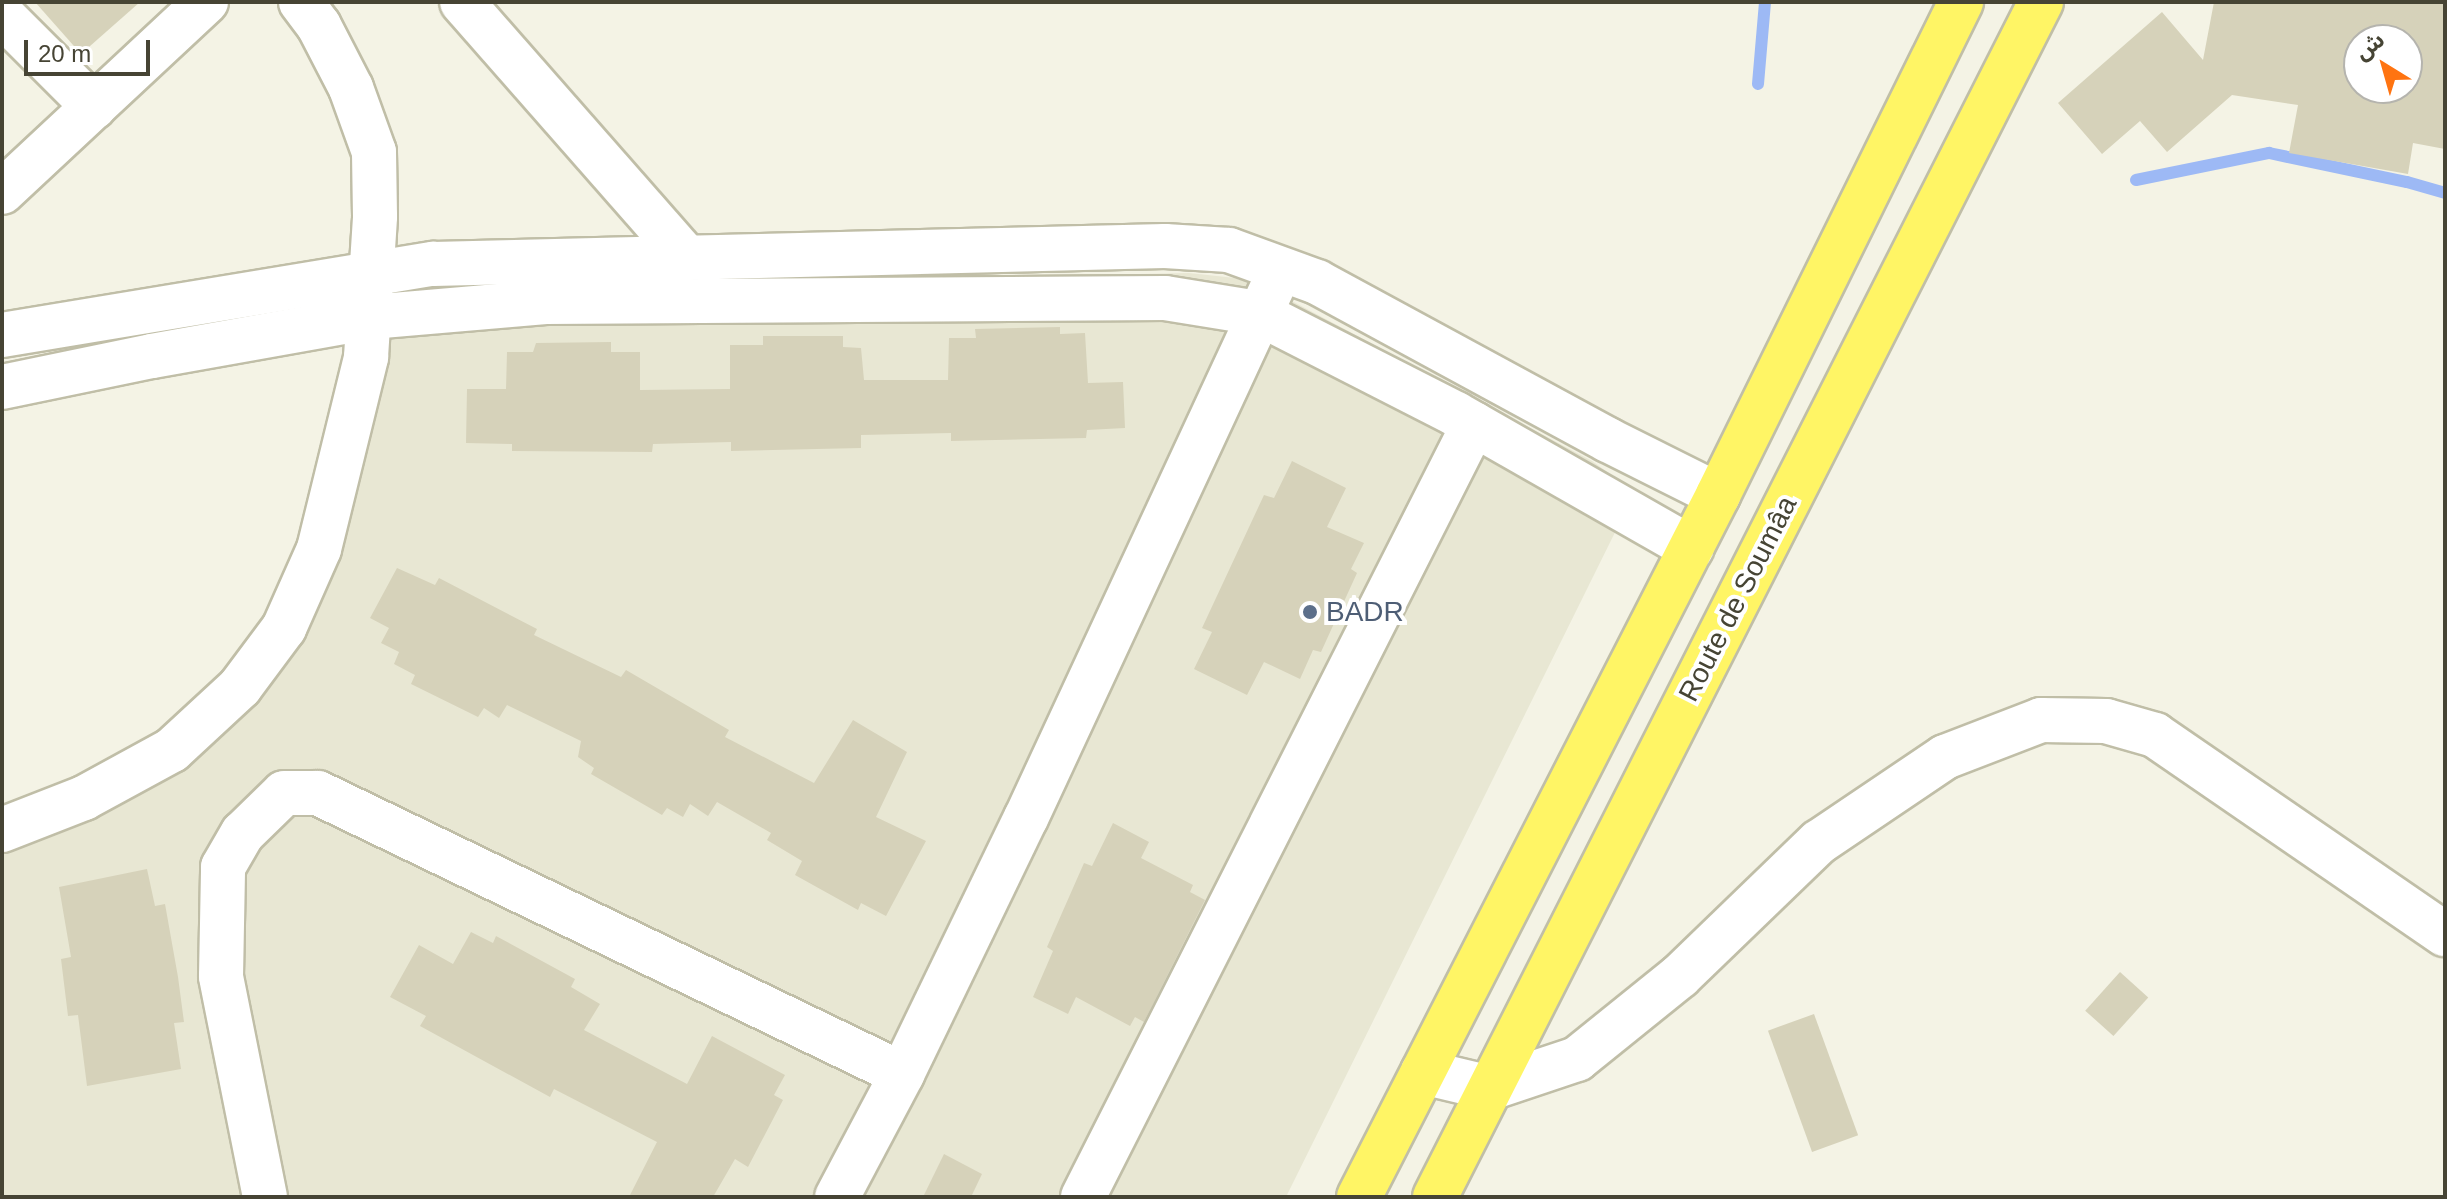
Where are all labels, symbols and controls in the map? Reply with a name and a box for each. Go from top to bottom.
scale bar [28,24,154,74]
north arrow [2343,24,2423,104]
text: ش [2350,27,2389,65]
text: 20 m [38,40,91,67]
street label: Route de Soumâa [1672,491,1804,707]
place label: BADR [1326,595,1404,629]
marker: BADR [1301,603,1319,621]

